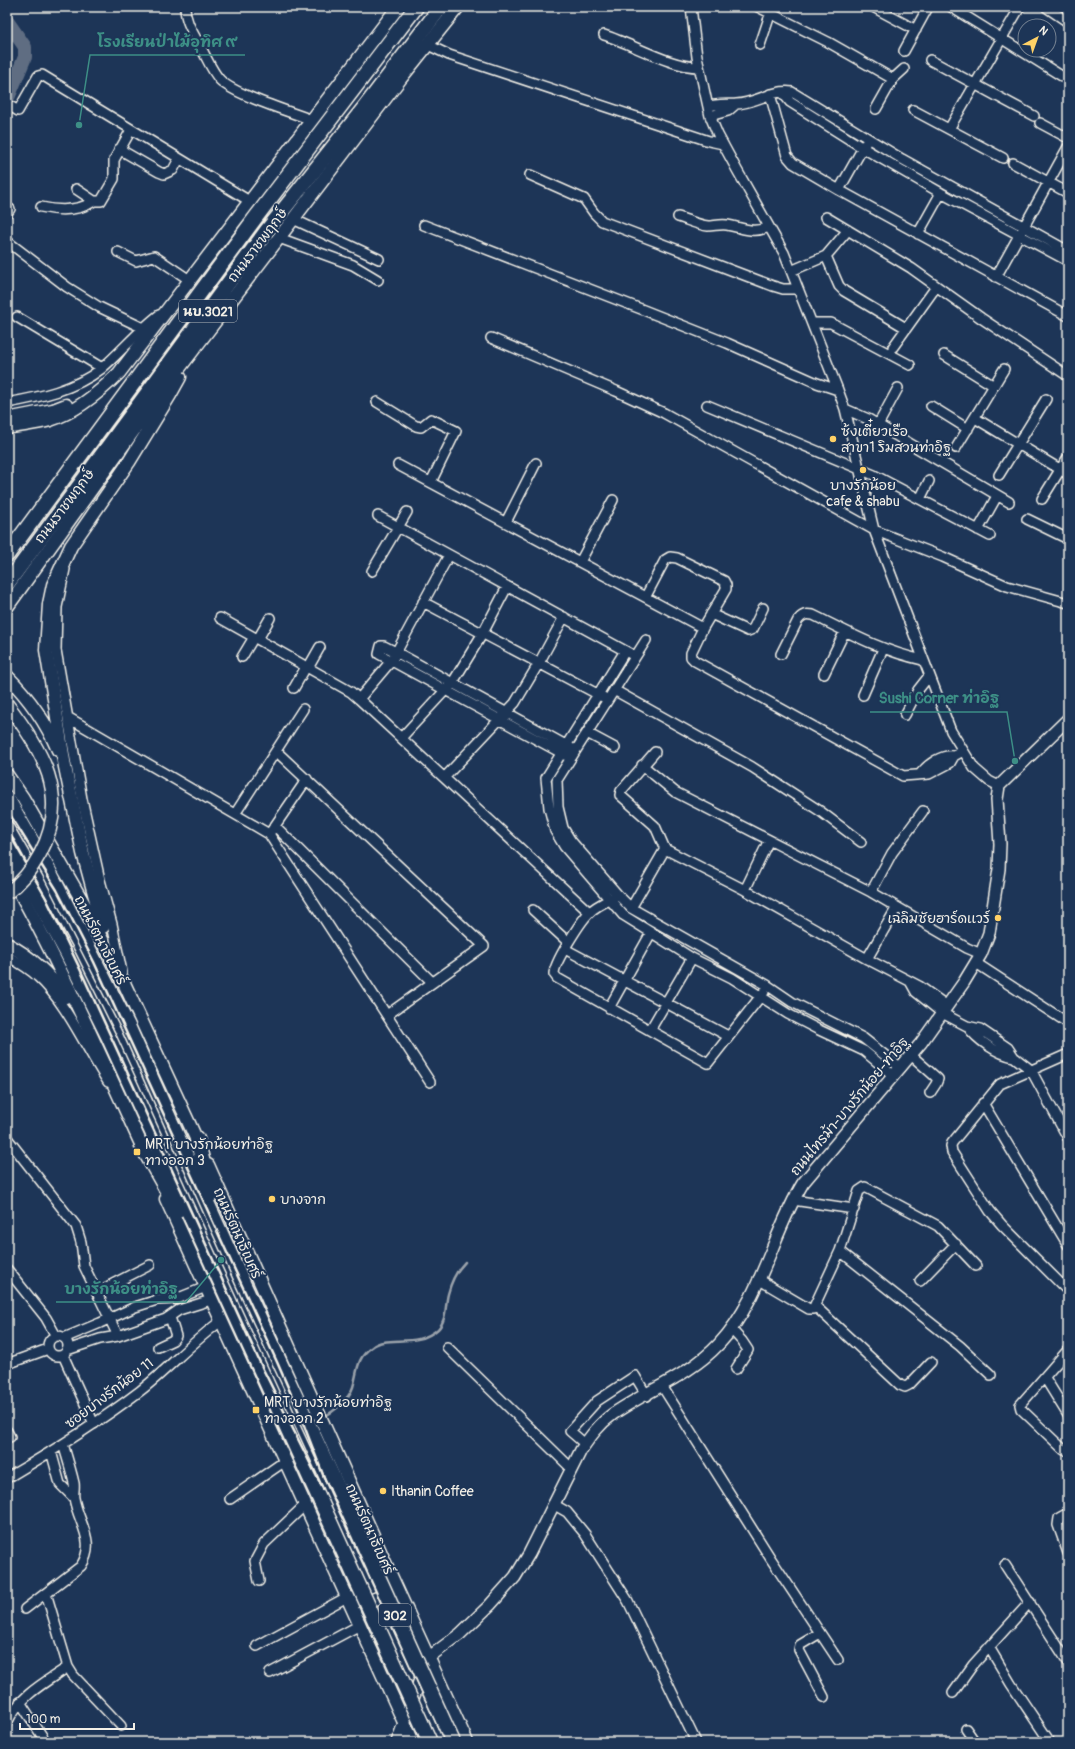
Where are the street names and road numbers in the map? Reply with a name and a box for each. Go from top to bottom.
street label: ถนนราชพฤกษ์ [223,203,291,286]
road number: นบ.3021 [179,300,237,322]
street label: ถนนราชพฤกษ์ [30,464,98,547]
street label: ถนนรัตนาธิเบศร์ [71,892,132,988]
street label: ถนนไทรม้า-บางรักน้อย-ท่าอิฐ [786,1033,912,1179]
street label: ถนนรัตนาธิเบศร์ [210,1184,266,1282]
street label: ซอยบางรักน้อย 11 [62,1355,157,1432]
street label: ถนนรัตนาธิเบศร์ [342,1480,398,1578]
road number: 302 [379,1604,411,1626]

